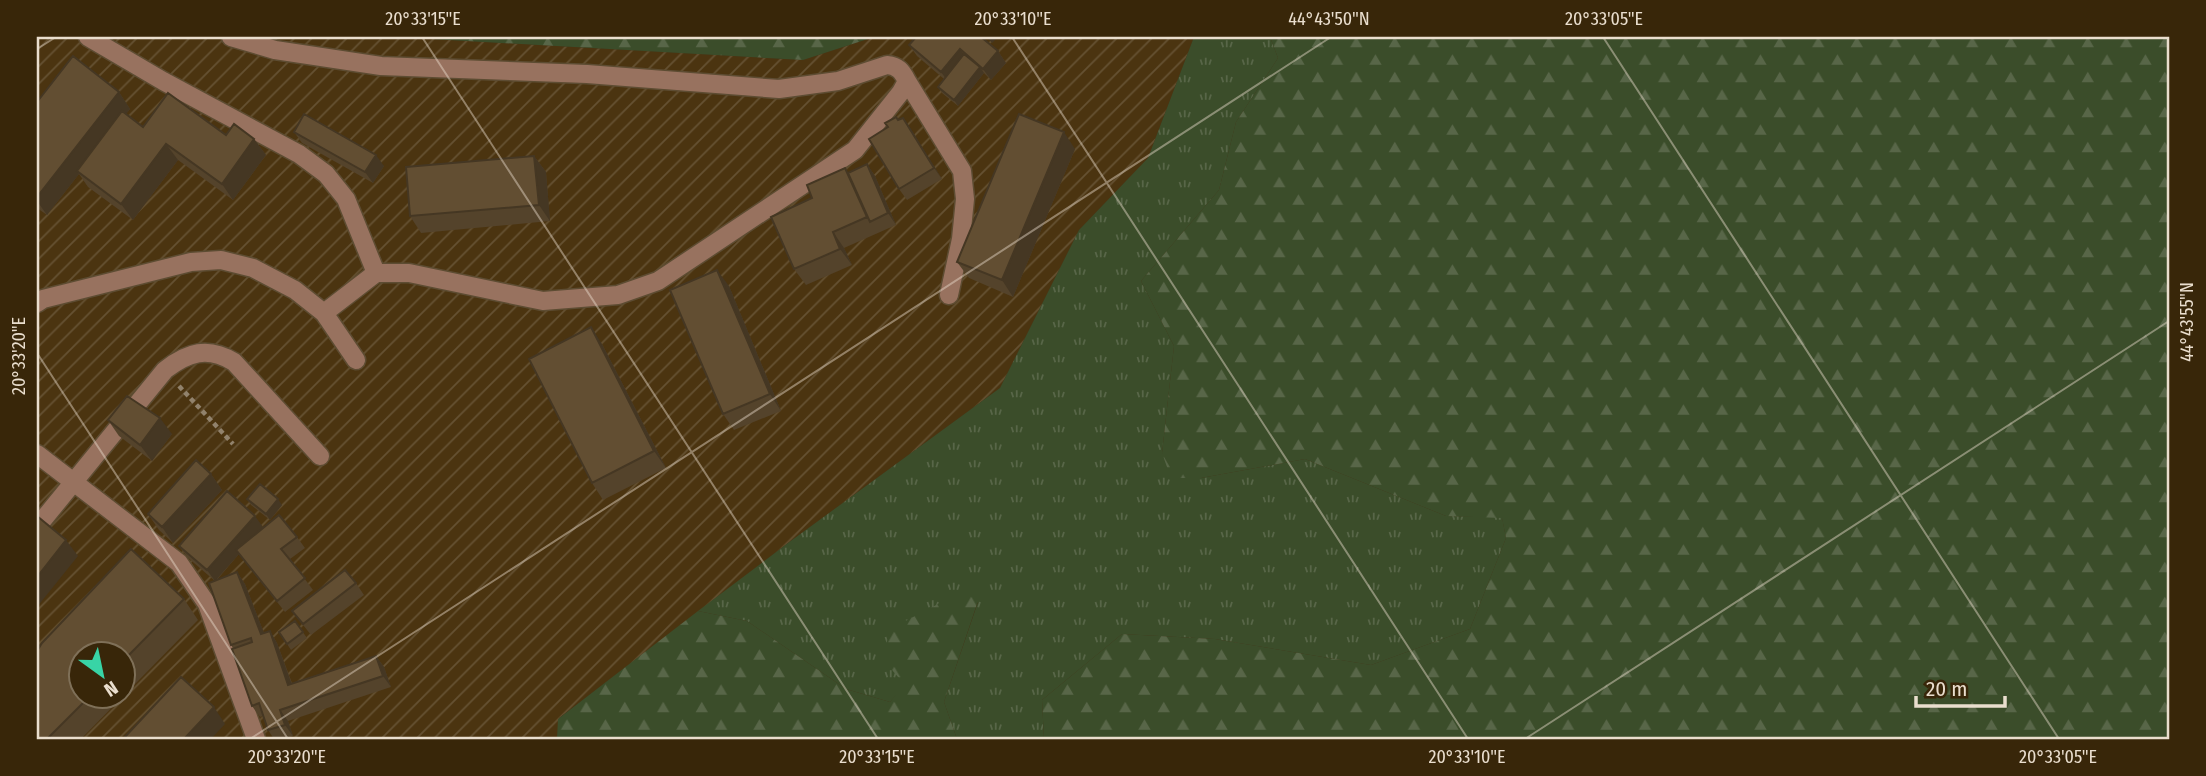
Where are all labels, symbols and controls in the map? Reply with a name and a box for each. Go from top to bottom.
text: 20°33'15"E [385,8,461,30]
text: 20°33'10"E [974,8,1052,30]
text: 44°43'50"N [1288,8,1370,30]
text: 20°33'05"E [1565,8,1643,30]
text: 44°43'55"N [2176,282,2198,362]
text: 20°33'20"E [8,317,30,395]
north arrow [66,640,136,710]
scale bar [1916,664,2005,708]
text: N [100,676,122,702]
text: 20 m [1926,676,1967,702]
text: 20°33'20"E [248,746,326,768]
text: 20°33'15"E [839,746,915,768]
text: 20°33'10"E [1428,746,1506,768]
text: 20°33'05"E [2019,746,2097,768]

